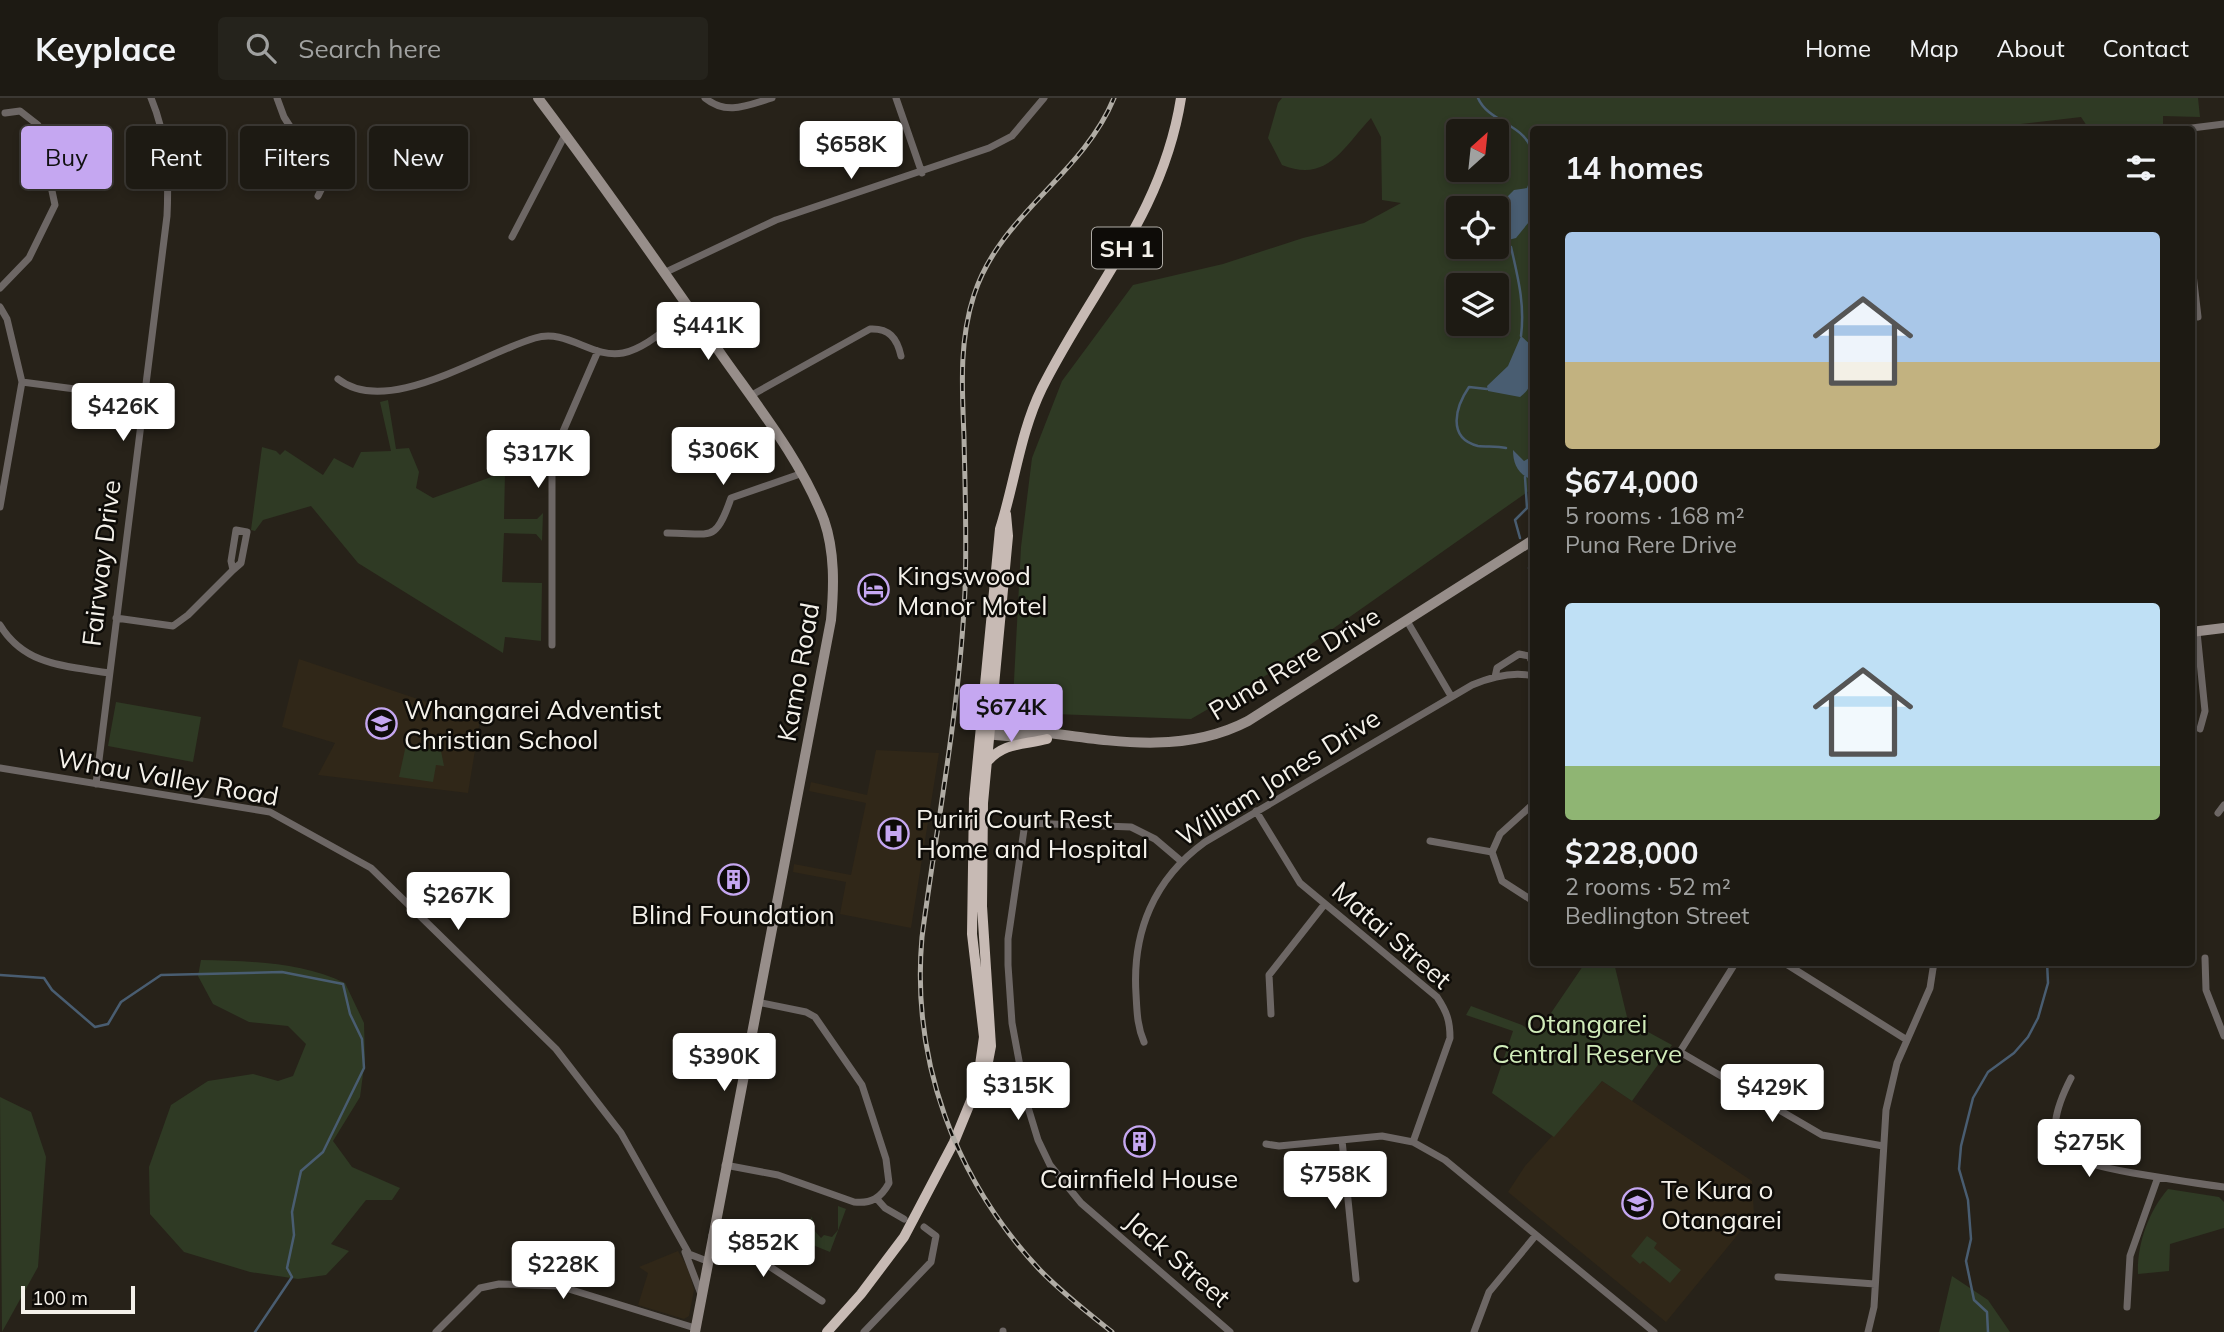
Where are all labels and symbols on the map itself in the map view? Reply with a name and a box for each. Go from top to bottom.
north arrow [1446,119,1508,182]
pin: $658K [802,122,900,181]
road number: SH 1 [1092,228,1162,268]
pin: $441K [659,302,757,362]
pin: $426K [74,384,172,443]
pin: $306K [674,428,772,487]
pin: $317K [489,430,587,490]
street label: Fairway Drive [74,478,128,648]
place label: Kingswood Manor Motel [897,559,1048,622]
hotel icon: Kingswood Manor Motel [857,573,891,607]
street label: Puna Rere Drive [1202,599,1386,727]
street label: Kamo Road [770,600,826,744]
pin: $674K [962,684,1060,744]
place label: Whangarei Adventist Christian School [404,693,661,756]
street label: William Jones Drive [1170,701,1386,853]
school or university icon: Whangarei Adventist Christian School [364,707,398,741]
street label: Whau Valley Road [55,741,281,813]
place label: Puriri Court Rest Home and Hospital [916,802,1148,865]
hospital icon: Puriri Court Rest Home and Hospital [876,816,910,850]
building icon: Blind Foundation [716,862,750,896]
pin: $267K [409,872,507,932]
street label: Matai Street [1326,874,1458,996]
place label: Blind Foundation [631,898,835,931]
park label: Otangarei Central Reserve [1492,1007,1682,1070]
pin: $390K [675,1034,773,1093]
pin: $315K [969,1062,1067,1122]
pin: $429K [1723,1065,1821,1124]
pin: $275K [2040,1119,2138,1179]
building icon: Cairnfield House [1122,1125,1156,1159]
pin: $758K [1286,1152,1384,1211]
place label: Cairnfield House [1040,1162,1238,1195]
place label: Te Kura o Otangarei [1661,1173,1782,1236]
school or university icon: Te Kura o Otangarei [1621,1187,1655,1221]
street label: Jack Street [1118,1204,1238,1314]
pin: $852K [714,1220,812,1279]
pin: $228K [514,1242,612,1301]
scale bar [21,1283,135,1315]

